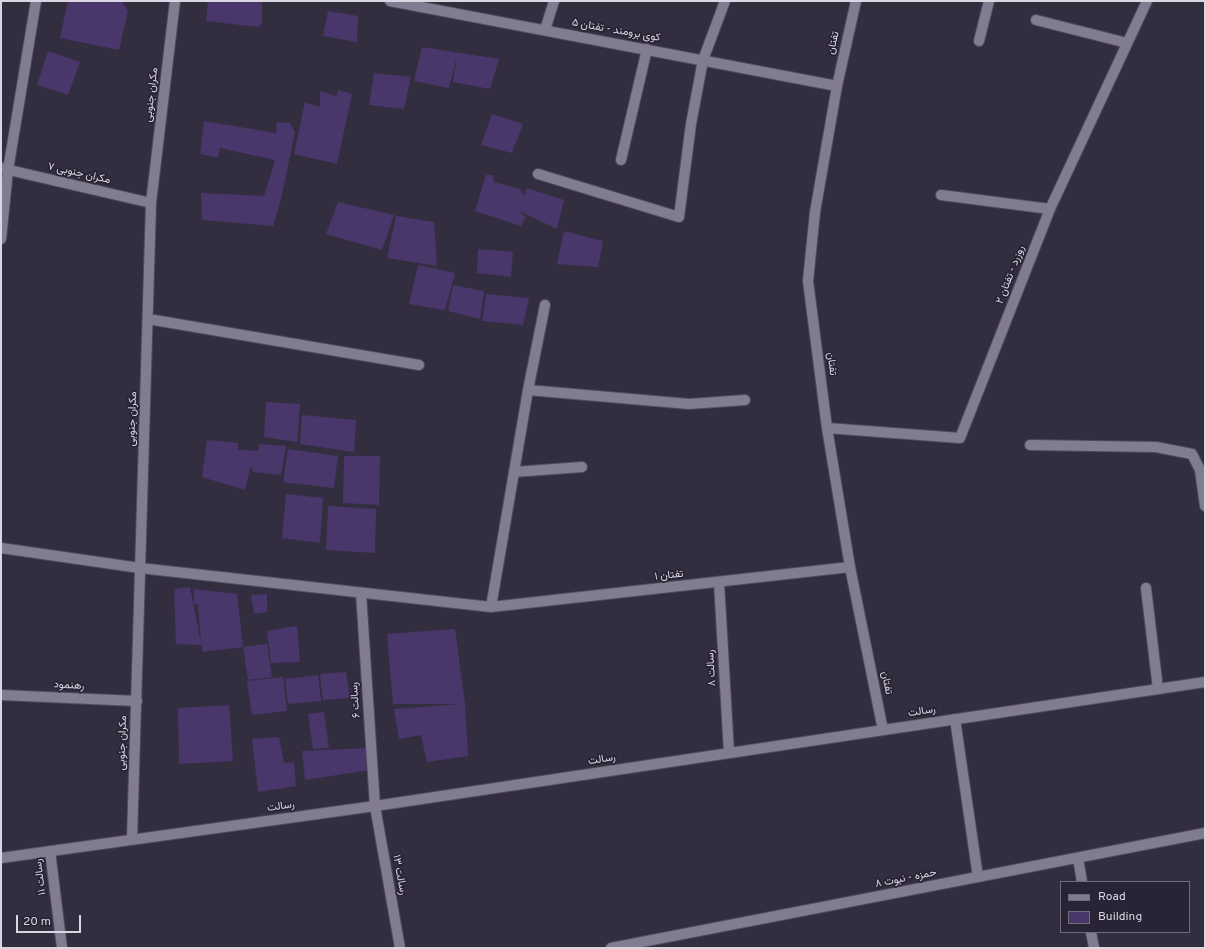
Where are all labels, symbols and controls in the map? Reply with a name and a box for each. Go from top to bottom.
street label: کوی برومند - تفتان ۵ [571,17,661,45]
street label: تفتان [825,30,843,56]
street label: مکران جنوبی [142,67,162,123]
street label: مکران جنوبی ۷ [46,160,112,188]
street label: روزرد - تفتان ۲ [994,244,1028,306]
street label: تفتان [823,352,839,376]
street label: مکران جنوبی [125,391,141,447]
street label: تفتان ۱ [654,568,684,584]
street label: رسالت ۸ [704,649,720,687]
street label: تفتان [877,670,895,696]
street label: رهنمود [53,679,85,693]
street label: رسالت ۶ [348,682,364,718]
street label: رسالت [907,703,937,721]
street label: مکران جنوبی [115,715,131,771]
street label: رسالت [587,751,617,769]
street label: رسالت [266,799,296,815]
street label: رسالت ۱۳ [389,854,409,896]
street label: رسالت ۱۱ [32,858,50,896]
street label: حمزه - نبوت ۸ [874,867,938,891]
legend [1060,881,1190,933]
text: Road [1098,889,1126,905]
scale bar [18,907,83,933]
text: Building [1098,909,1142,925]
text: 20 m [23,914,51,930]

